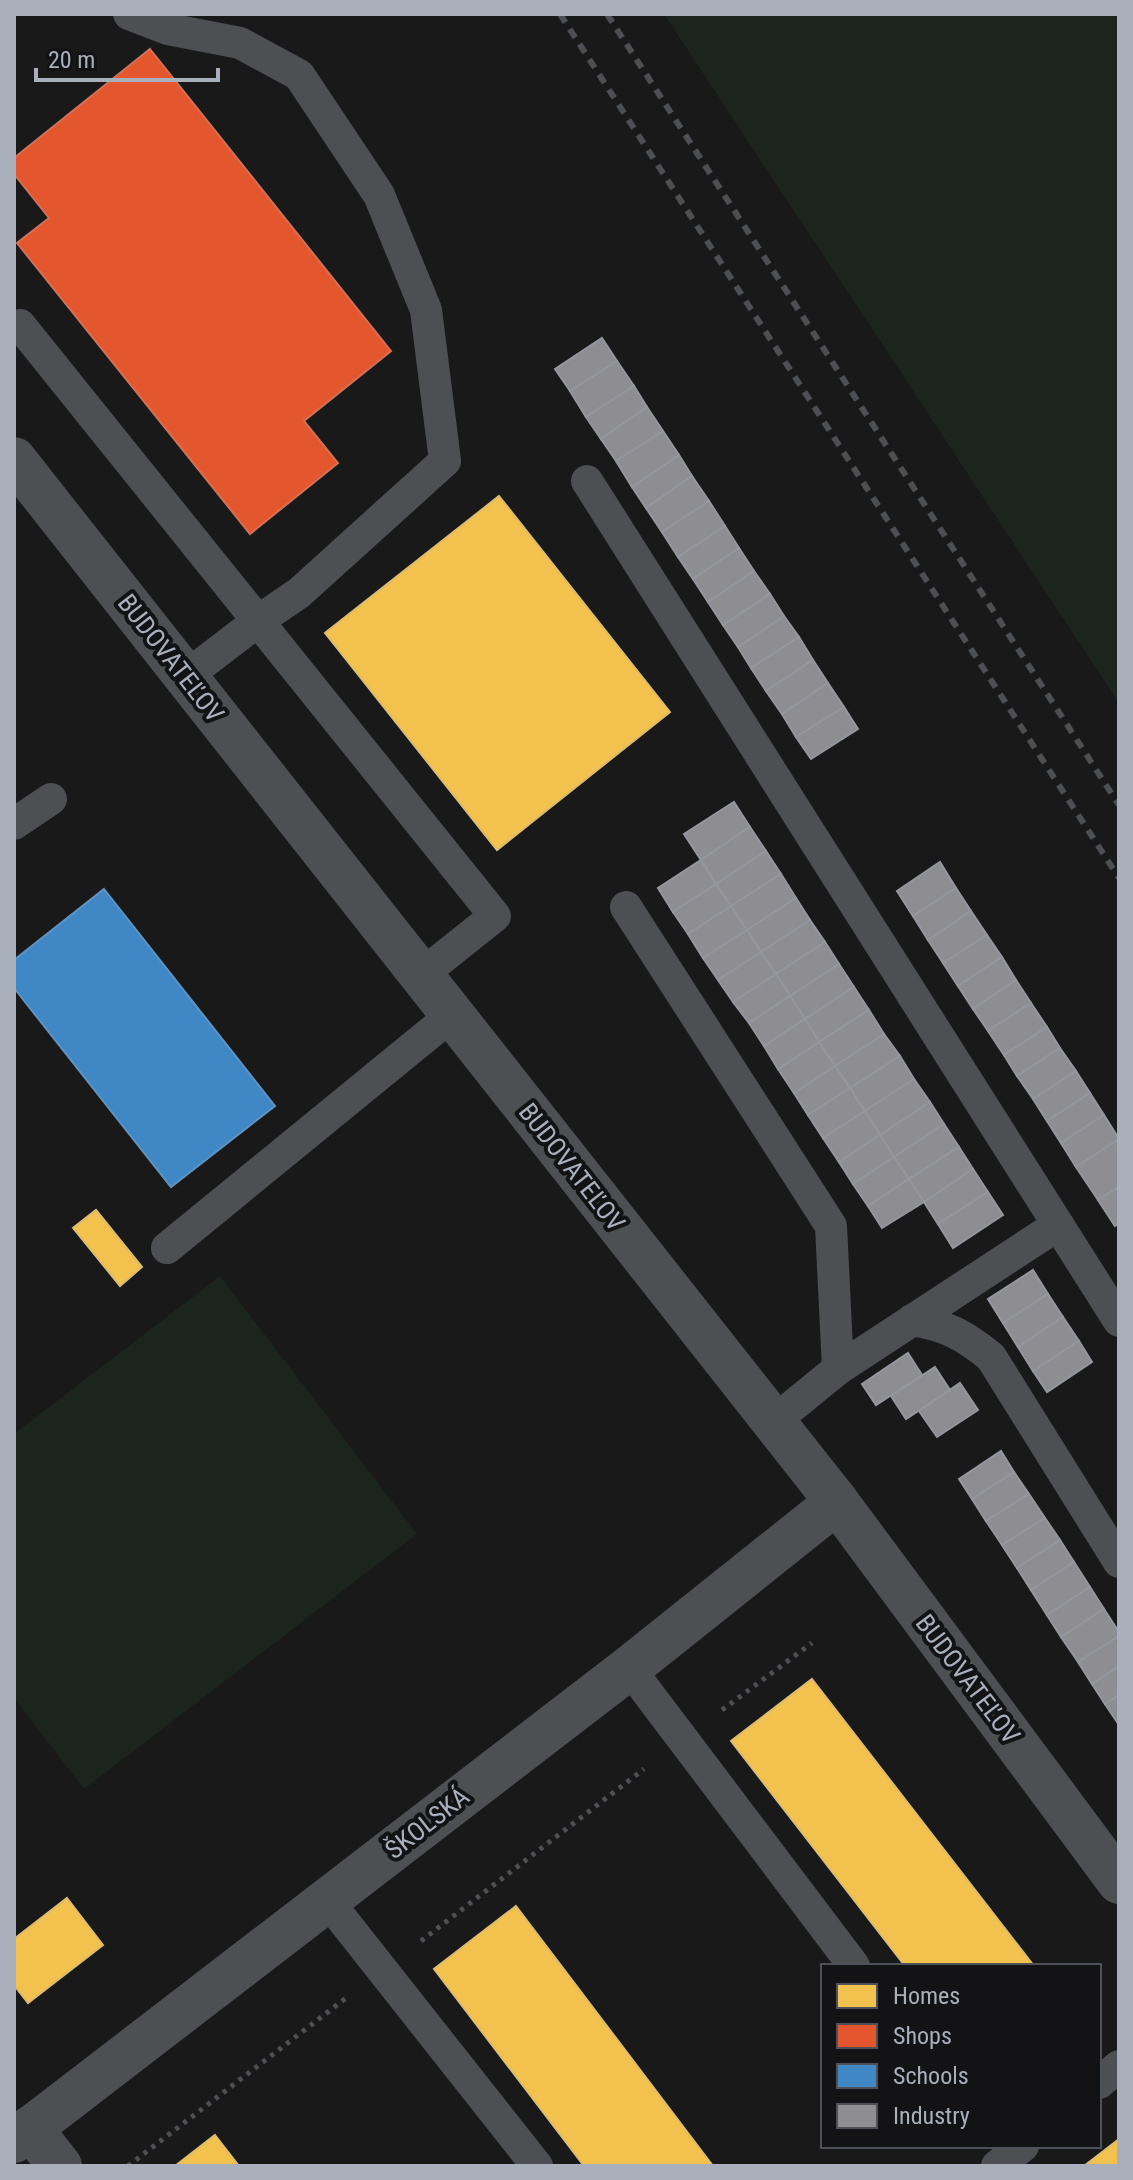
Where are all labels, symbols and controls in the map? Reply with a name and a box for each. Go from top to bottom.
scale bar [36,32,218,82]
text: 20 m [48,46,95,74]
street label: BUDOVATEĽOV [112,588,230,728]
street label: BUDOVATEĽOV [513,1097,631,1237]
street label: BUDOVATEĽOV [910,1609,1027,1750]
street label: ŠKOLSKÁ [379,1781,475,1865]
legend [821,1964,1101,2148]
text: Homes [893,1982,960,2010]
text: Shops [893,2022,952,2050]
text: Schools [893,2062,969,2090]
text: Industry [893,2102,970,2130]

